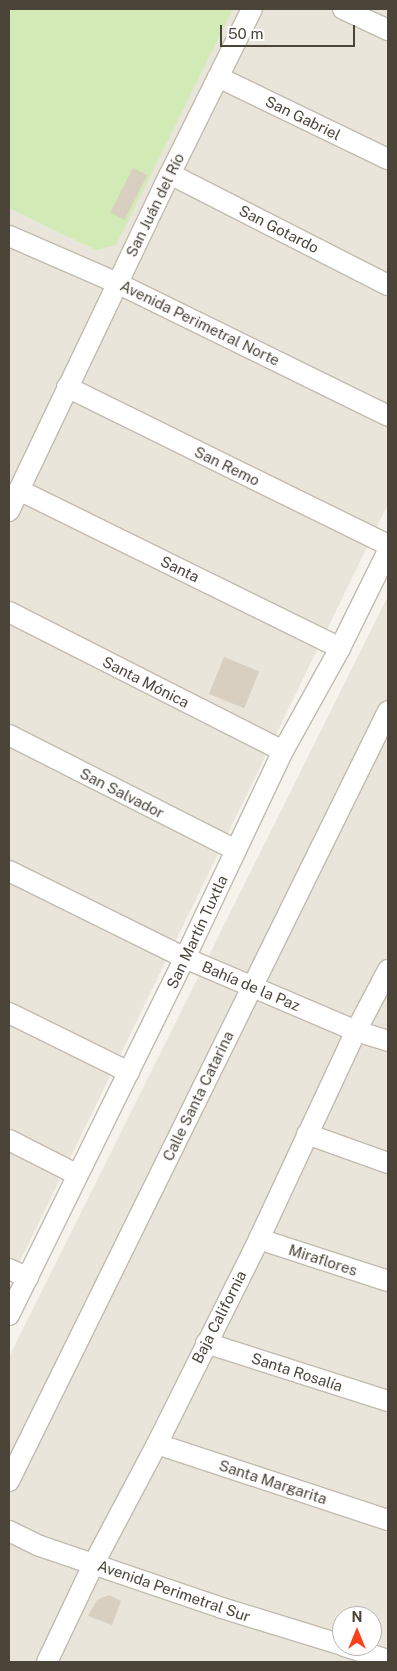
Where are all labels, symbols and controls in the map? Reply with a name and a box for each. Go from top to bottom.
scale bar [222,15,357,47]
text: 50 m [228,25,263,42]
street label: San Gabriel [262,92,344,144]
street label: San Juán del Río [122,150,188,260]
street label: San Gotardo [236,201,322,257]
street label: Avenida Perimetral Norte [117,277,283,369]
street label: San Remo [191,442,263,490]
street label: Santa [158,552,202,586]
street label: Santa Mónica [100,652,192,712]
street label: San Salvador [77,764,167,822]
street label: San Martín Tuxtla [163,872,231,992]
street label: Bahía de la Paz [199,957,303,1015]
street label: Calle Santa Catarina [159,1028,237,1164]
street label: Miraflores [286,1240,360,1280]
street label: Baja California [188,1268,250,1366]
street label: Santa Rosalía [249,1349,345,1395]
street label: Santa Margarita [217,1456,329,1508]
street label: Avenida Perimetral Sur [95,1556,253,1626]
north arrow [332,1606,382,1656]
text: N [352,1609,362,1625]

